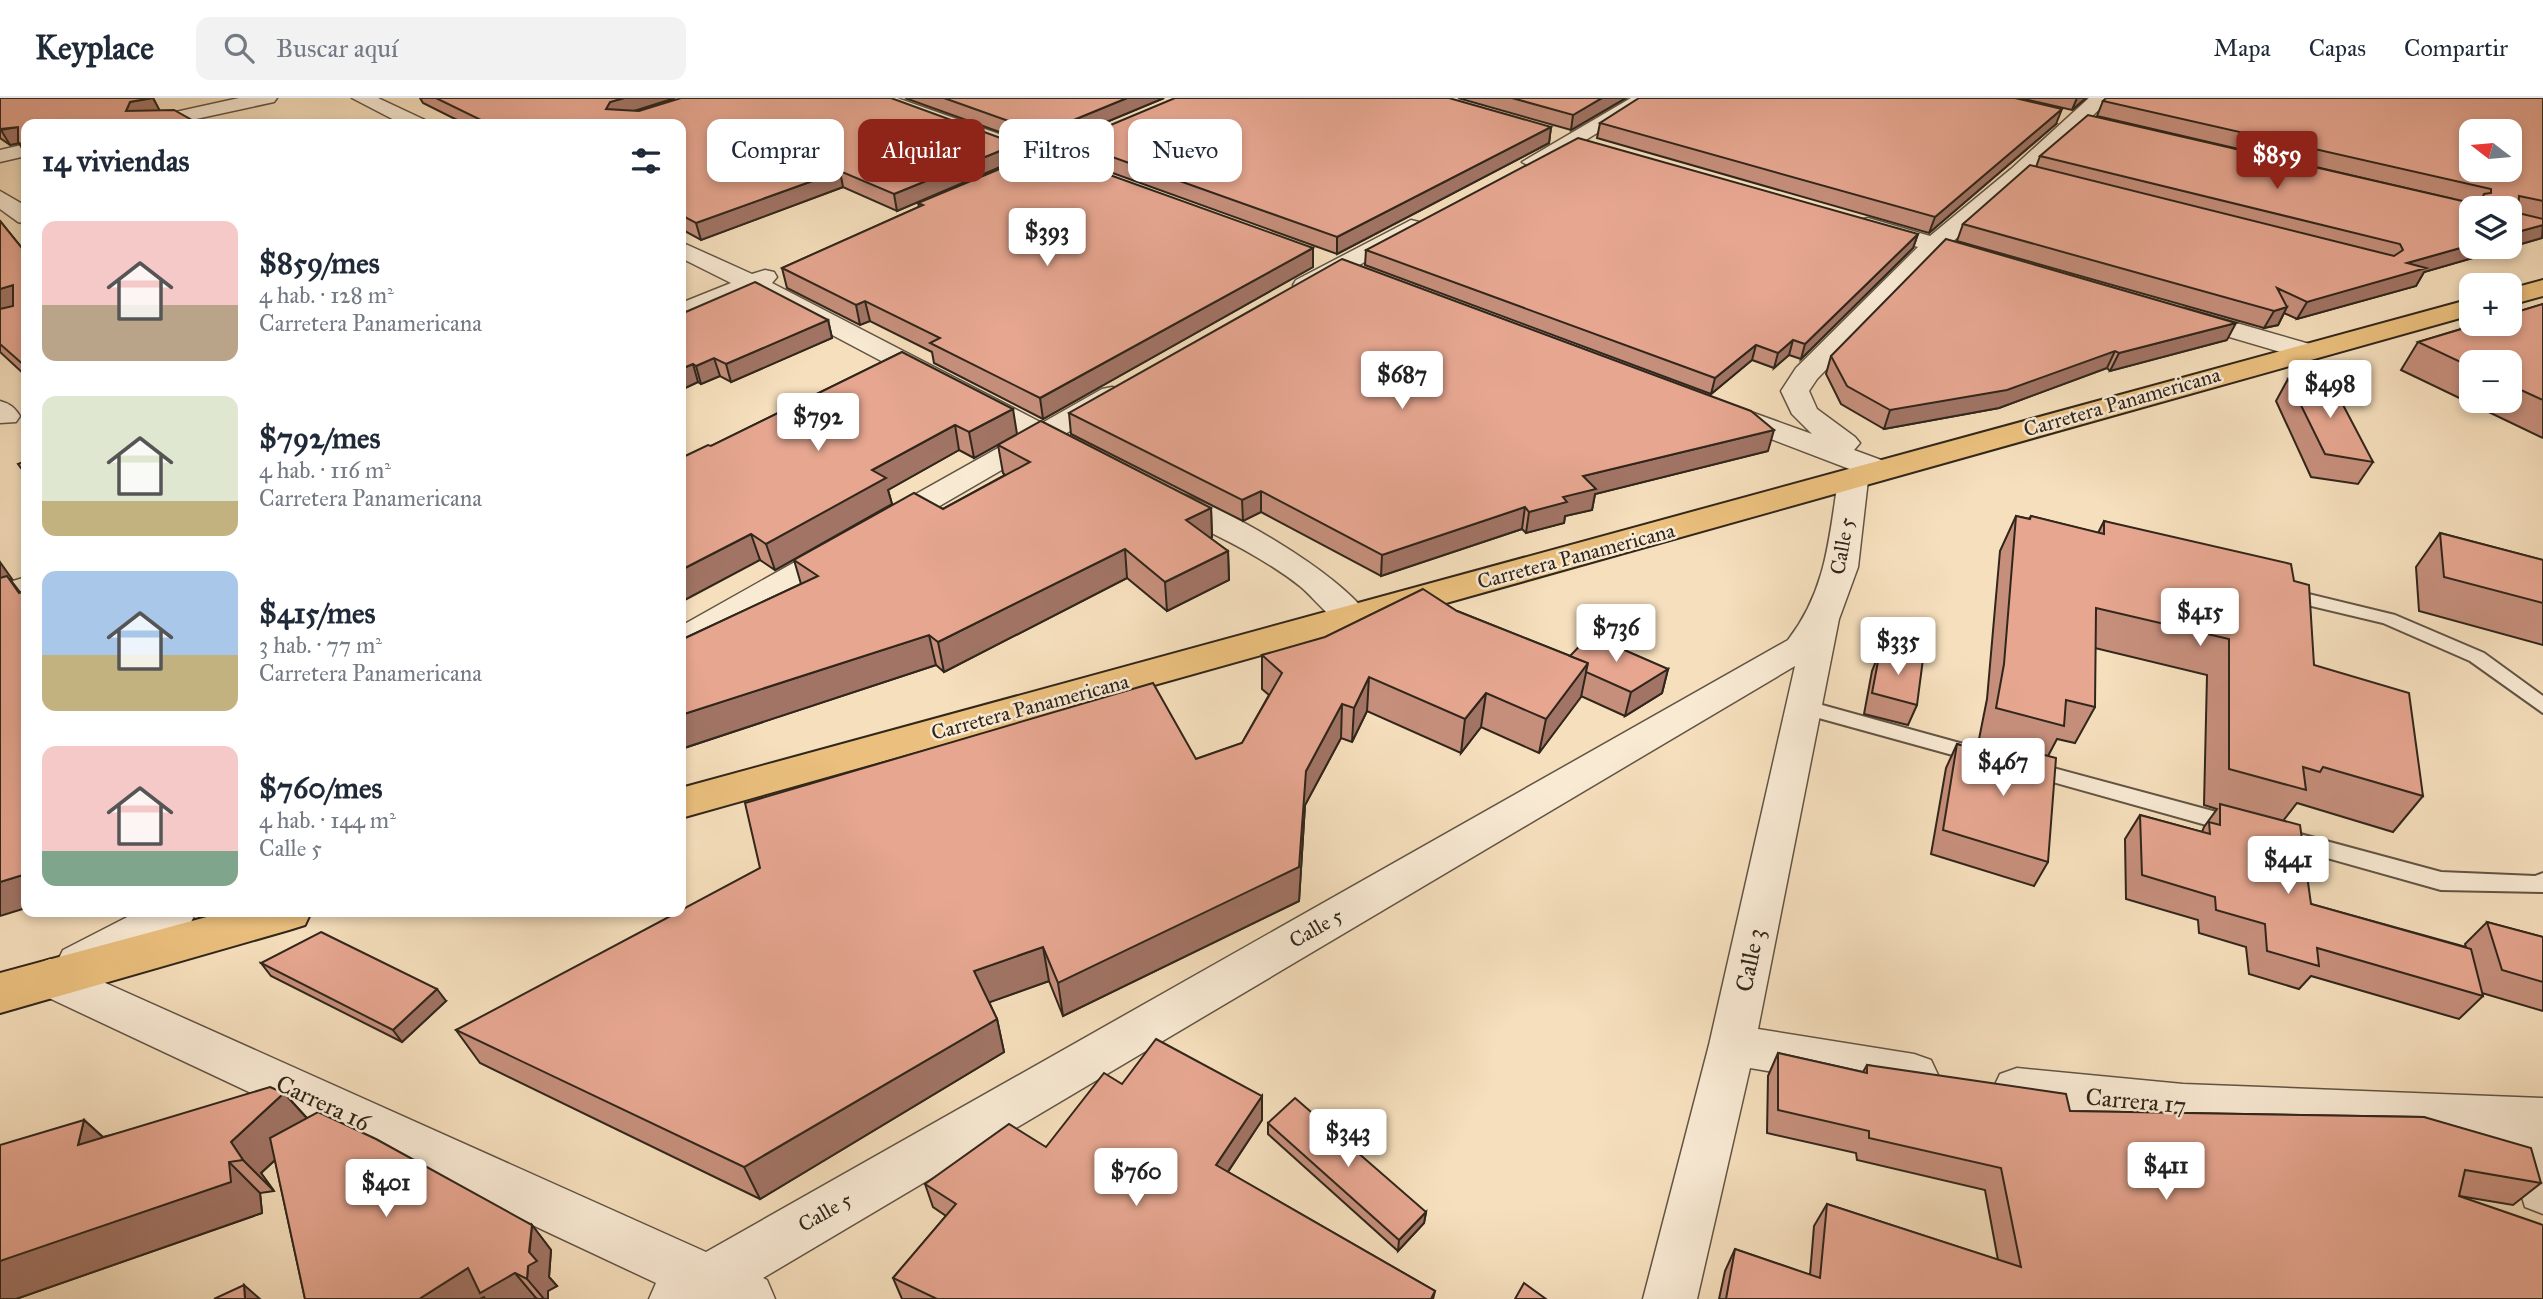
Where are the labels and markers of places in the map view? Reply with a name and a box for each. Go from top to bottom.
pin: $859 [2236,132,2318,191]
pin: $393 [1006,208,1088,268]
pin: $687 [1361,352,1443,411]
pin: $498 [2289,360,2371,420]
pin: $792 [777,394,859,453]
pin: $415 [2159,588,2241,648]
pin: $736 [1575,604,1657,664]
pin: $335 [1857,618,1939,677]
pin: $467 [1962,738,2044,798]
pin: $441 [2247,836,2329,896]
pin: $343 [1307,1110,1389,1169]
pin: $411 [2125,1142,2207,1202]
pin: $760 [1095,1148,1177,1208]
pin: $401 [345,1160,427,1219]

